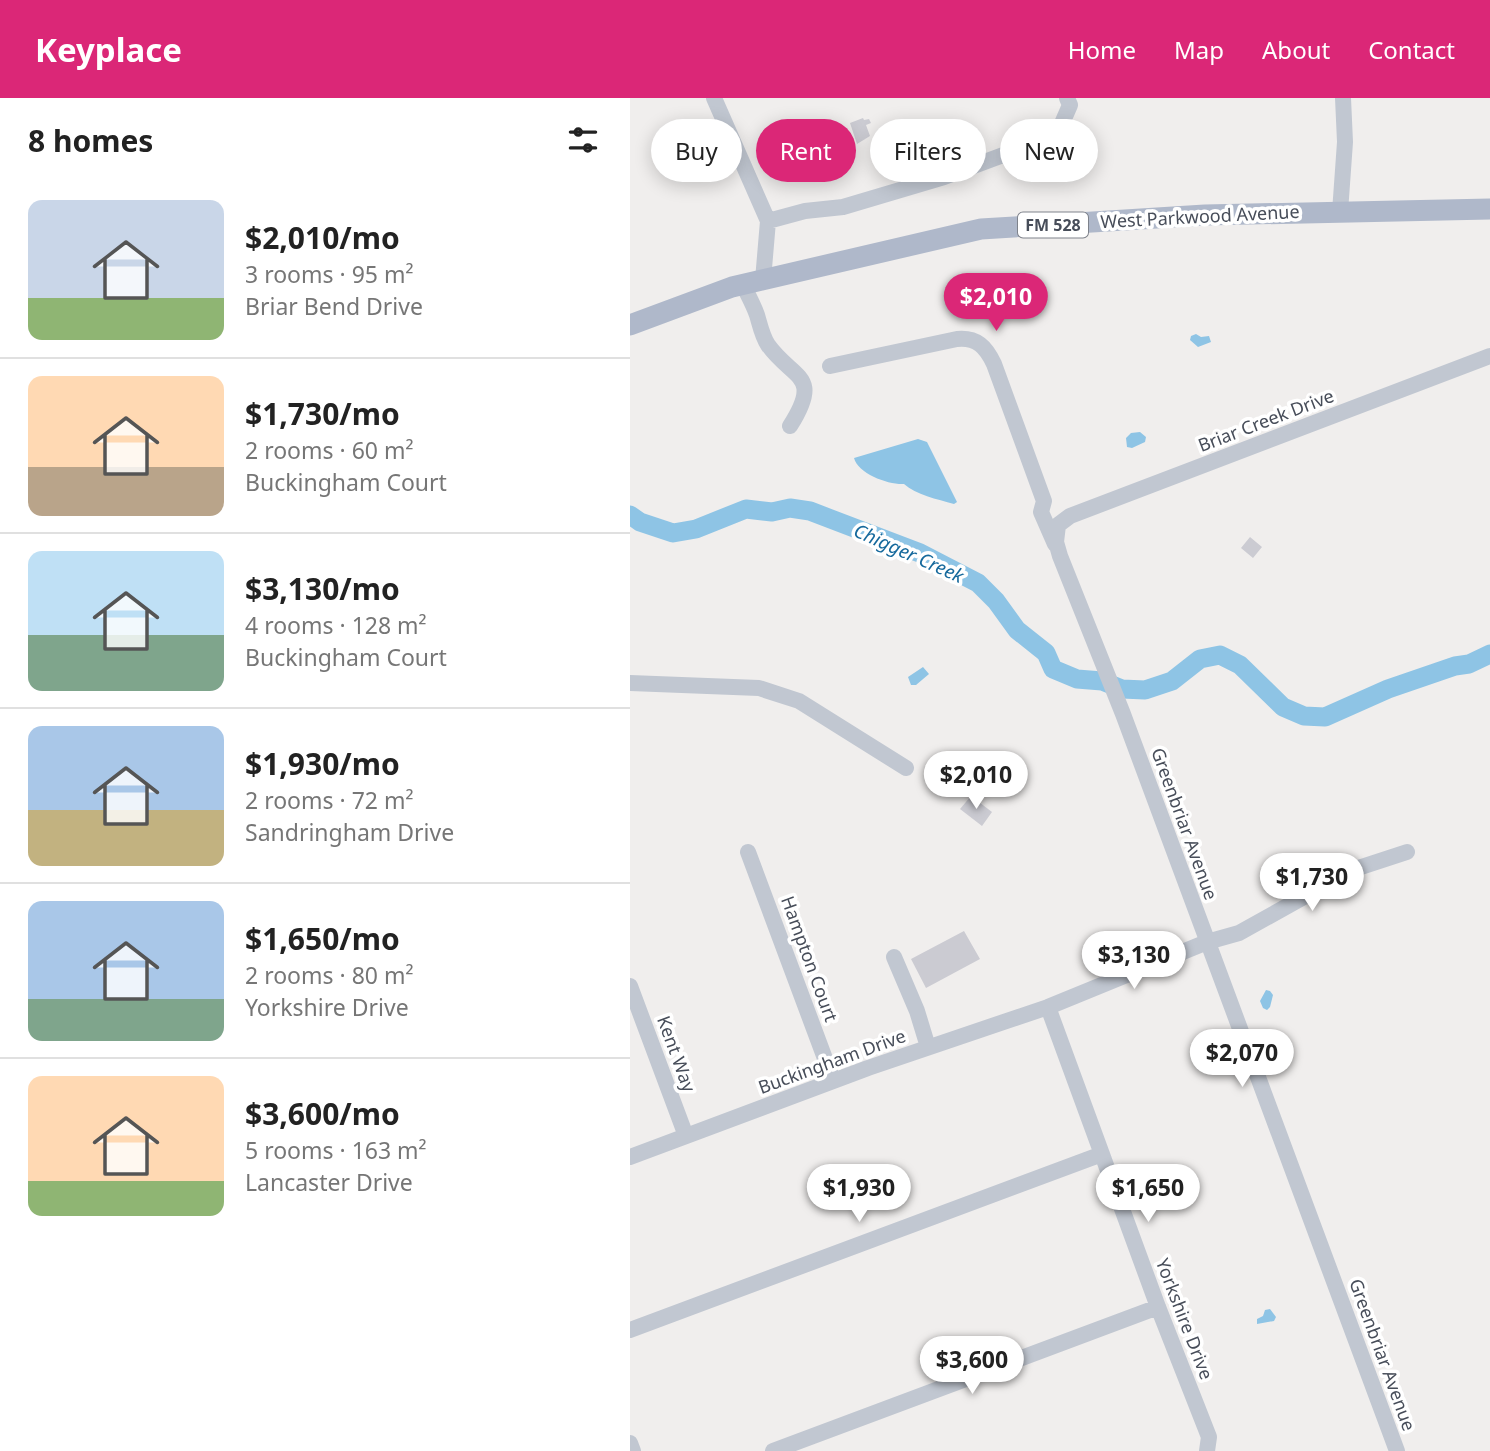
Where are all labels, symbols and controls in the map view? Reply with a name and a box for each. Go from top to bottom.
text: Keyplace [35,27,182,72]
text: Home [1068,33,1136,66]
text: Map [1174,33,1224,66]
text: About [1262,33,1330,66]
text: Contact [1368,33,1455,66]
chip: Buy [651,119,742,182]
chip: Rent [756,119,856,182]
chip: Filters [870,119,986,182]
chip: New [1000,119,1098,182]
text: 8 homes [28,120,153,161]
icon: filters [564,121,602,159]
street label: West Parkwood Avenue [1100,199,1300,233]
road number: FM 528 [1018,212,1088,238]
text: $2,010/mo [245,217,400,258]
icon: home [84,228,168,312]
text: 3 rooms · 95 m² [245,258,414,290]
pin: $2,010 [939,274,1053,333]
text: $2,010 [960,280,1032,312]
text: Briar Bend Drive [245,290,423,322]
street label: Briar Creek Drive [1194,383,1337,457]
text: $1,730/mo [245,393,400,434]
icon: home [84,404,168,488]
text: 2 rooms · 60 m² [245,434,414,466]
text: Buckingham Court [245,466,447,498]
water label: Chigger Creek [850,517,969,589]
text: $3,130/mo [245,568,400,609]
icon: home [84,579,168,663]
text: 4 rooms · 128 m² [245,609,427,641]
text: Buckingham Court [245,641,447,673]
text: $1,930/mo [245,743,400,784]
street label: Greenbriar Avenue [1146,744,1224,903]
pin: $2,010 [919,752,1033,811]
icon: home [84,754,168,838]
text: $2,010 [940,758,1012,790]
text: 2 rooms · 72 m² [245,784,414,816]
text: Sandringham Drive [245,816,454,848]
pin: $1,730 [1255,854,1369,913]
text: $1,730 [1276,860,1348,892]
street label: Hampton Court [776,893,844,1025]
text: $1,650/mo [245,918,400,959]
icon: home [84,929,168,1013]
pin: $3,130 [1077,932,1191,991]
text: $3,130 [1098,938,1170,970]
text: 2 rooms · 80 m² [245,959,414,991]
text: Yorkshire Drive [245,991,409,1023]
street label: Kent Way [652,1012,702,1096]
street label: Buckingham Drive [755,1023,909,1099]
pin: $2,070 [1185,1030,1299,1089]
text: $2,070 [1206,1036,1278,1068]
text: $3,600/mo [245,1093,400,1134]
icon: home [84,1104,168,1188]
text: 5 rooms · 163 m² [245,1134,427,1166]
pin: $1,930 [802,1164,916,1224]
pin: $1,650 [1091,1164,1205,1224]
text: Lancaster Drive [245,1166,413,1198]
text: $1,930 [823,1171,895,1203]
text: $1,650 [1112,1171,1184,1203]
street label: Yorkshire Drive [1151,1255,1219,1383]
street label: Greenbriar Avenue [1344,1275,1422,1434]
pin: $3,600 [915,1336,1029,1396]
text: $3,600 [936,1343,1008,1375]

